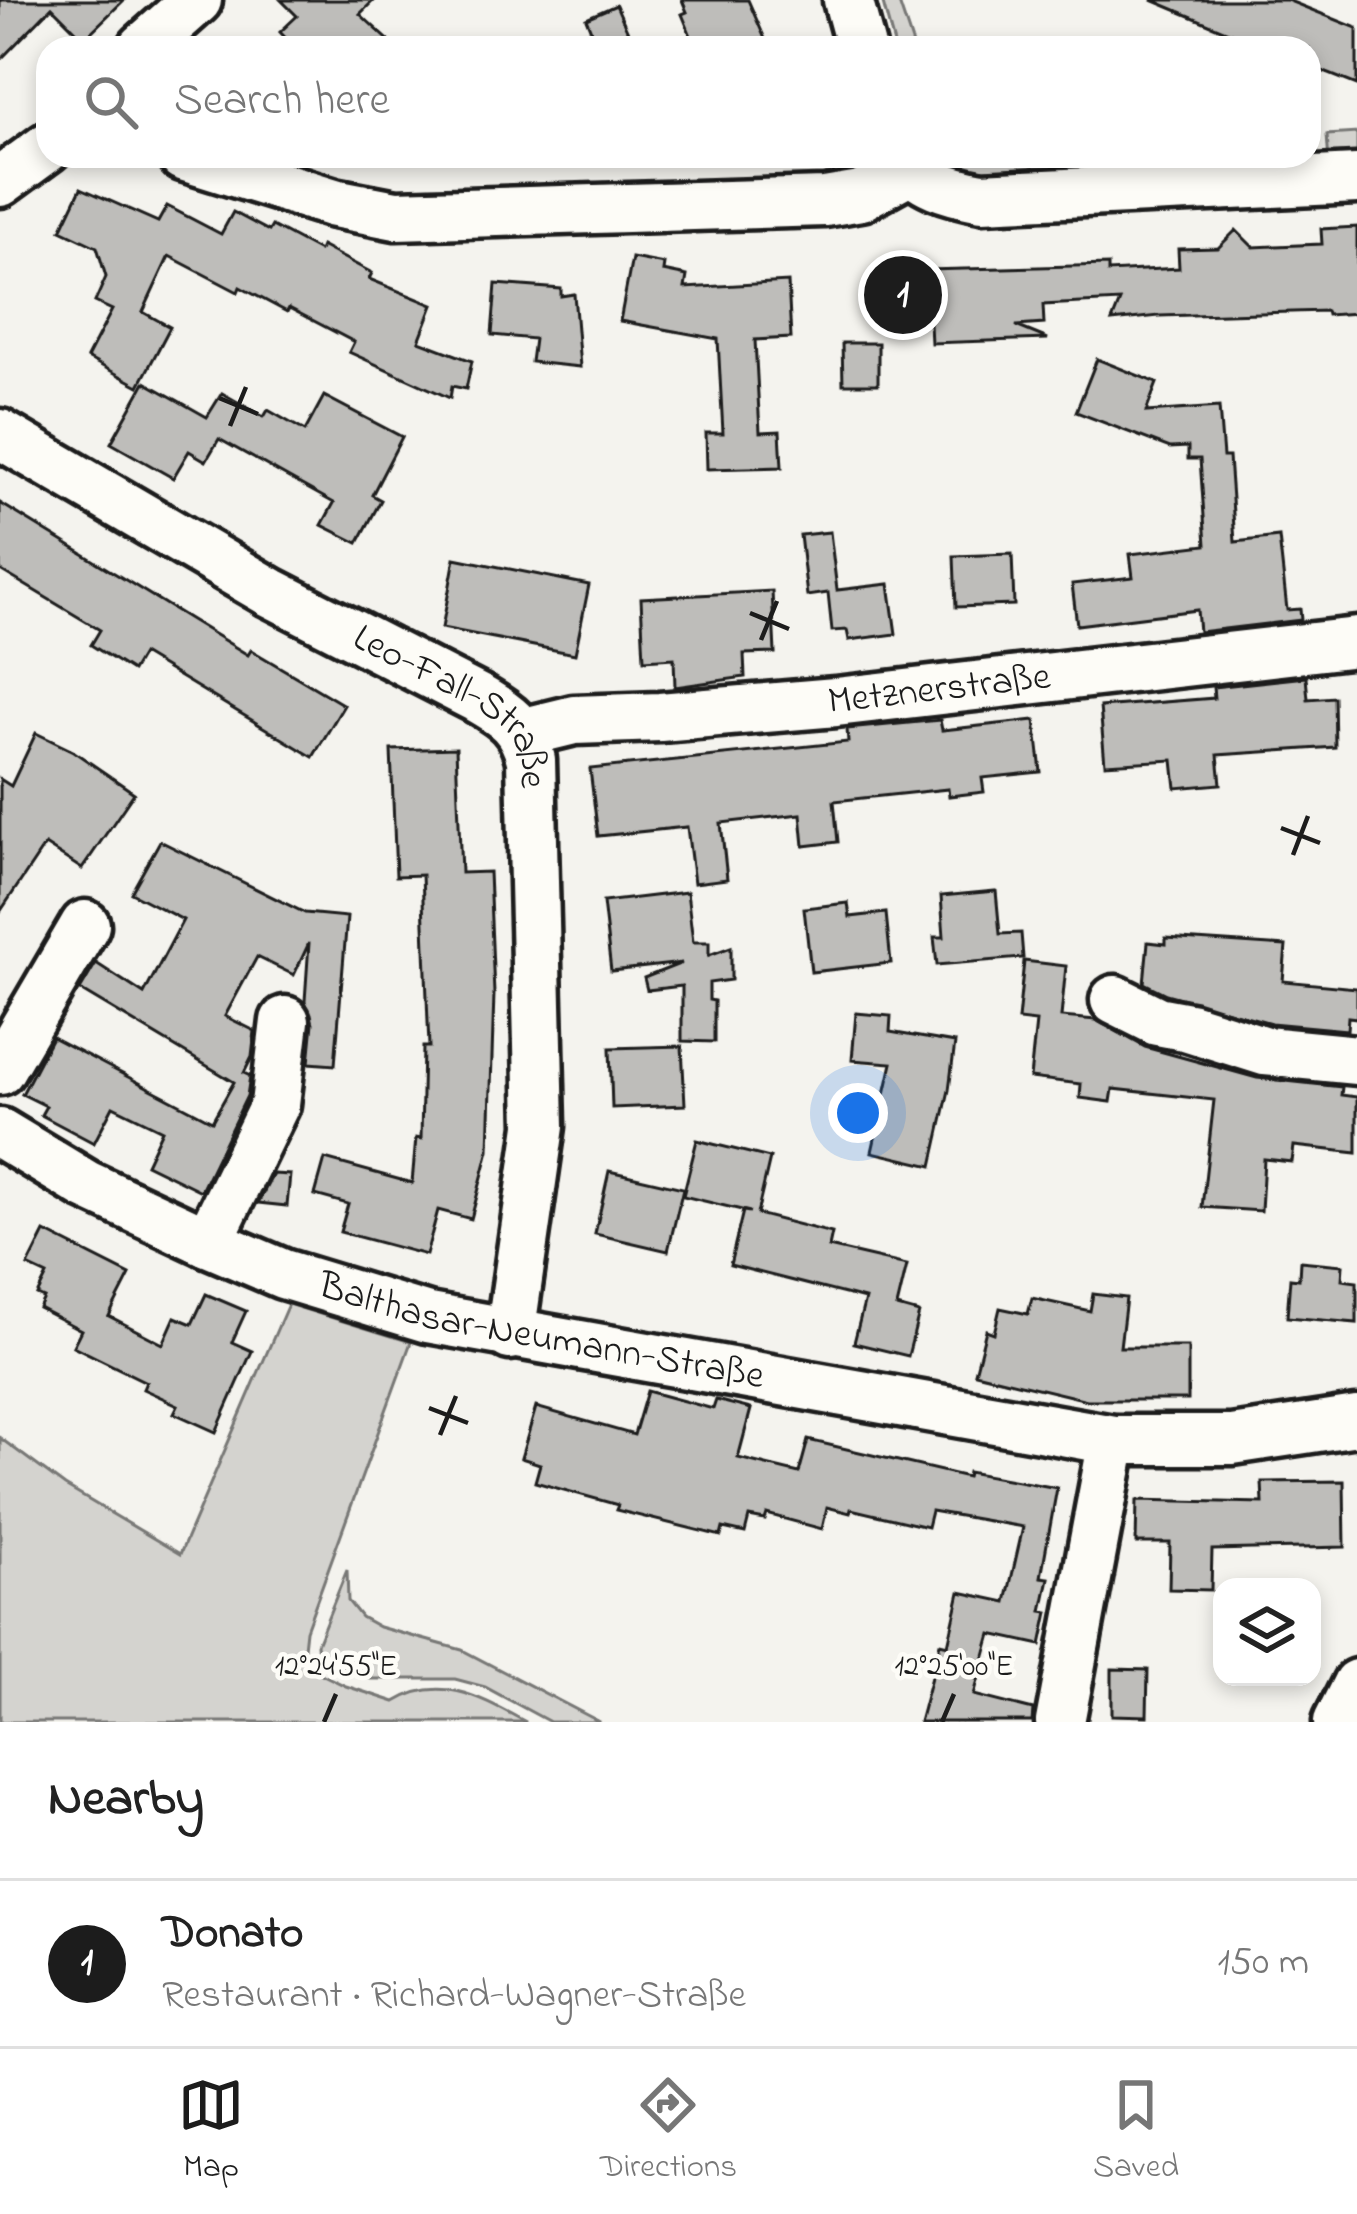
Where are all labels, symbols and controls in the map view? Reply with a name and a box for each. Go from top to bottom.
search box [36,36,1321,168]
icon: search [78,69,144,135]
text: Search here [174,69,390,135]
pin: 1 [864,250,942,340]
street label: Leo-Fall-Straße [343,610,560,789]
street label: Metznerstraße [825,649,1054,731]
your location [828,1083,888,1143]
street label: Balthasar-Neumann-Straße [310,1258,769,1406]
map controls [1213,1578,1321,1686]
button: layers [1213,1578,1321,1686]
text: 12°24'55"E [275,1646,397,1690]
text: 12°25'00"E [895,1646,1013,1690]
text: Nearby [48,1763,204,1838]
text: Donato [162,1902,303,1968]
text: 1 [81,1935,93,1992]
text: 150 m [1217,1935,1309,1992]
text: Restaurant · Richard-Wagner-Straße [162,1968,746,2025]
tab: Map [178,2072,244,2192]
tab: Directions [600,2072,737,2192]
tab: Saved [1093,2072,1179,2192]

